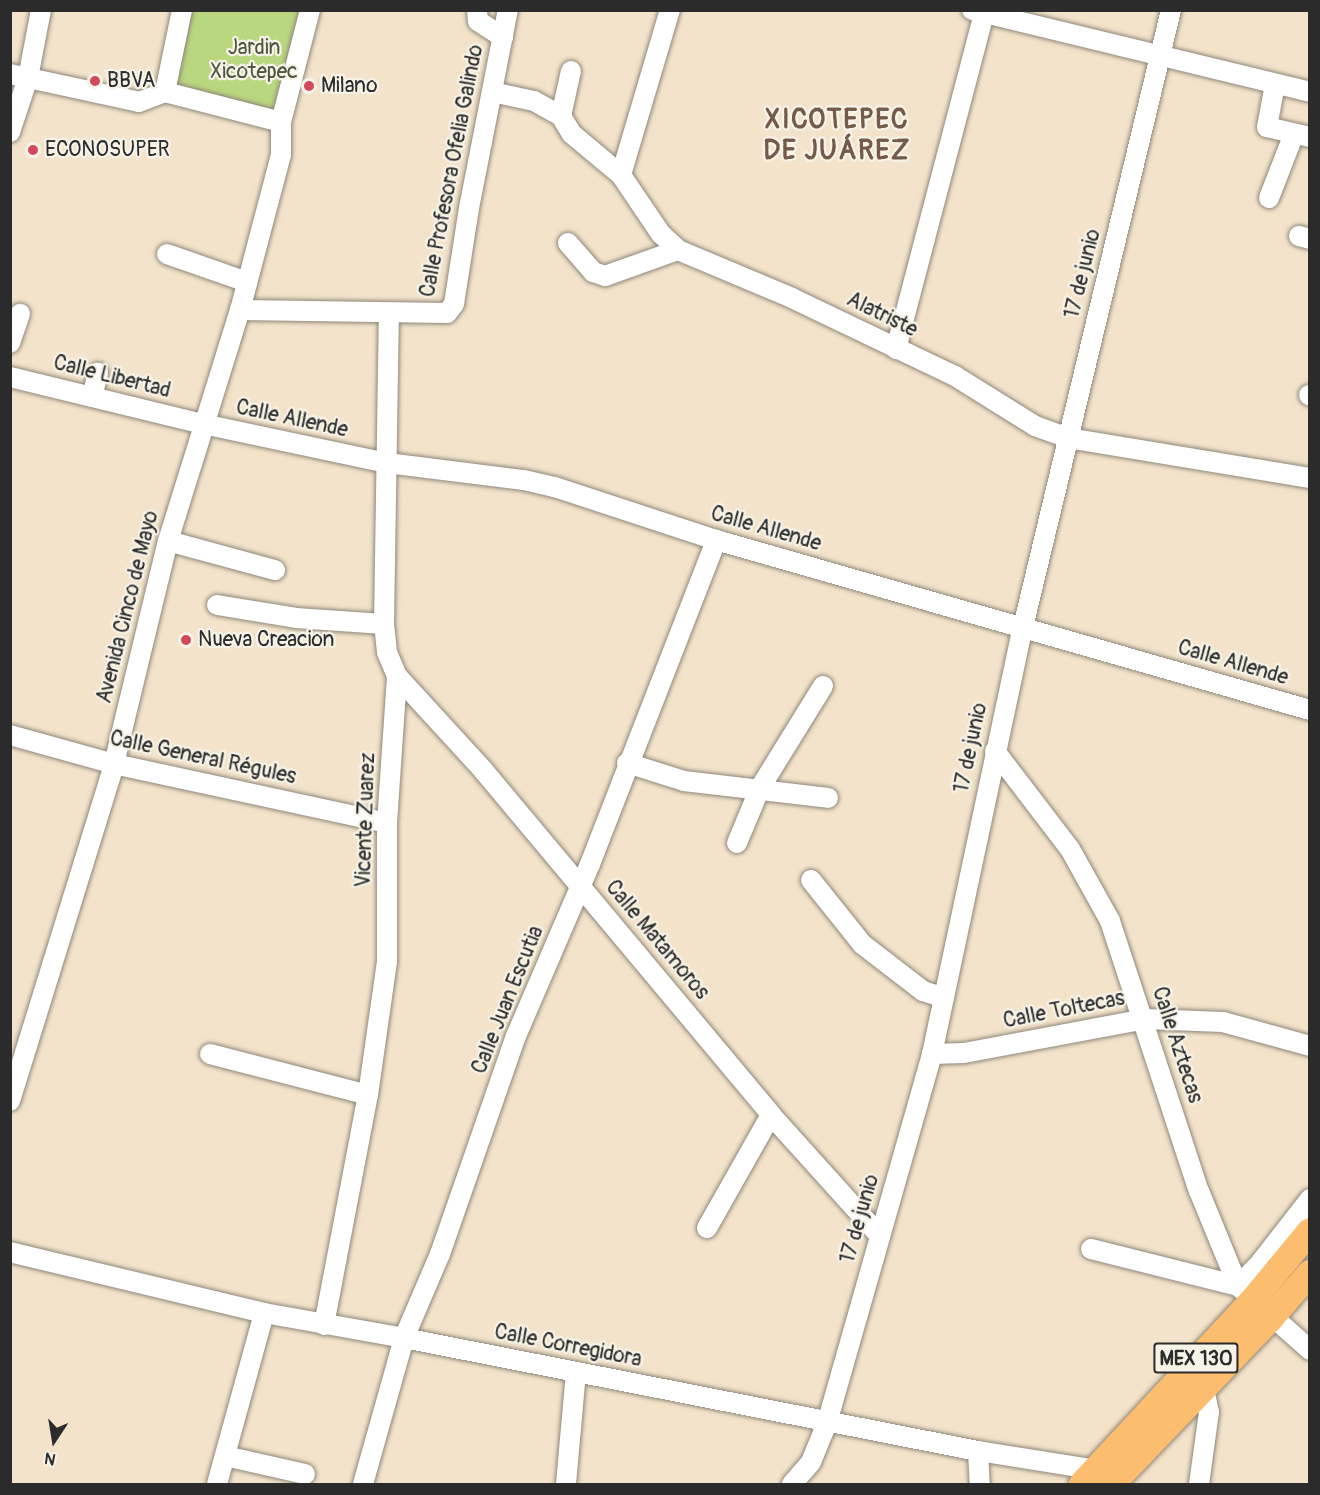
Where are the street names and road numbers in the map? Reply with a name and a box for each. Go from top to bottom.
street label: Calle Profesora Ofelia Galindo [415,43,489,299]
street label: 17 de junio [1060,227,1106,321]
street label: Alatriste [842,287,922,343]
street label: Calle Libertad [51,350,173,404]
street label: Calle Allende [234,395,350,443]
street label: Calle Allende [708,501,824,557]
street label: Avenida Cinco de Mayo [92,508,164,706]
street label: Calle Allende [1175,635,1291,691]
street label: 17 de junio [949,701,993,795]
street label: Calle General Régules [108,726,298,790]
street label: Vicente Zuarez [351,752,381,888]
street label: Calle Matamoros [600,875,714,1005]
street label: Calle Juan Escutia [467,922,549,1078]
street label: Calle Aztecas [1146,984,1208,1106]
street label: Calle Toltecas [1001,986,1127,1034]
street label: 17 de junio [835,1172,885,1266]
street label: Calle Corregidora [492,1319,644,1373]
road number: MEX 130 [1152,1341,1240,1375]

